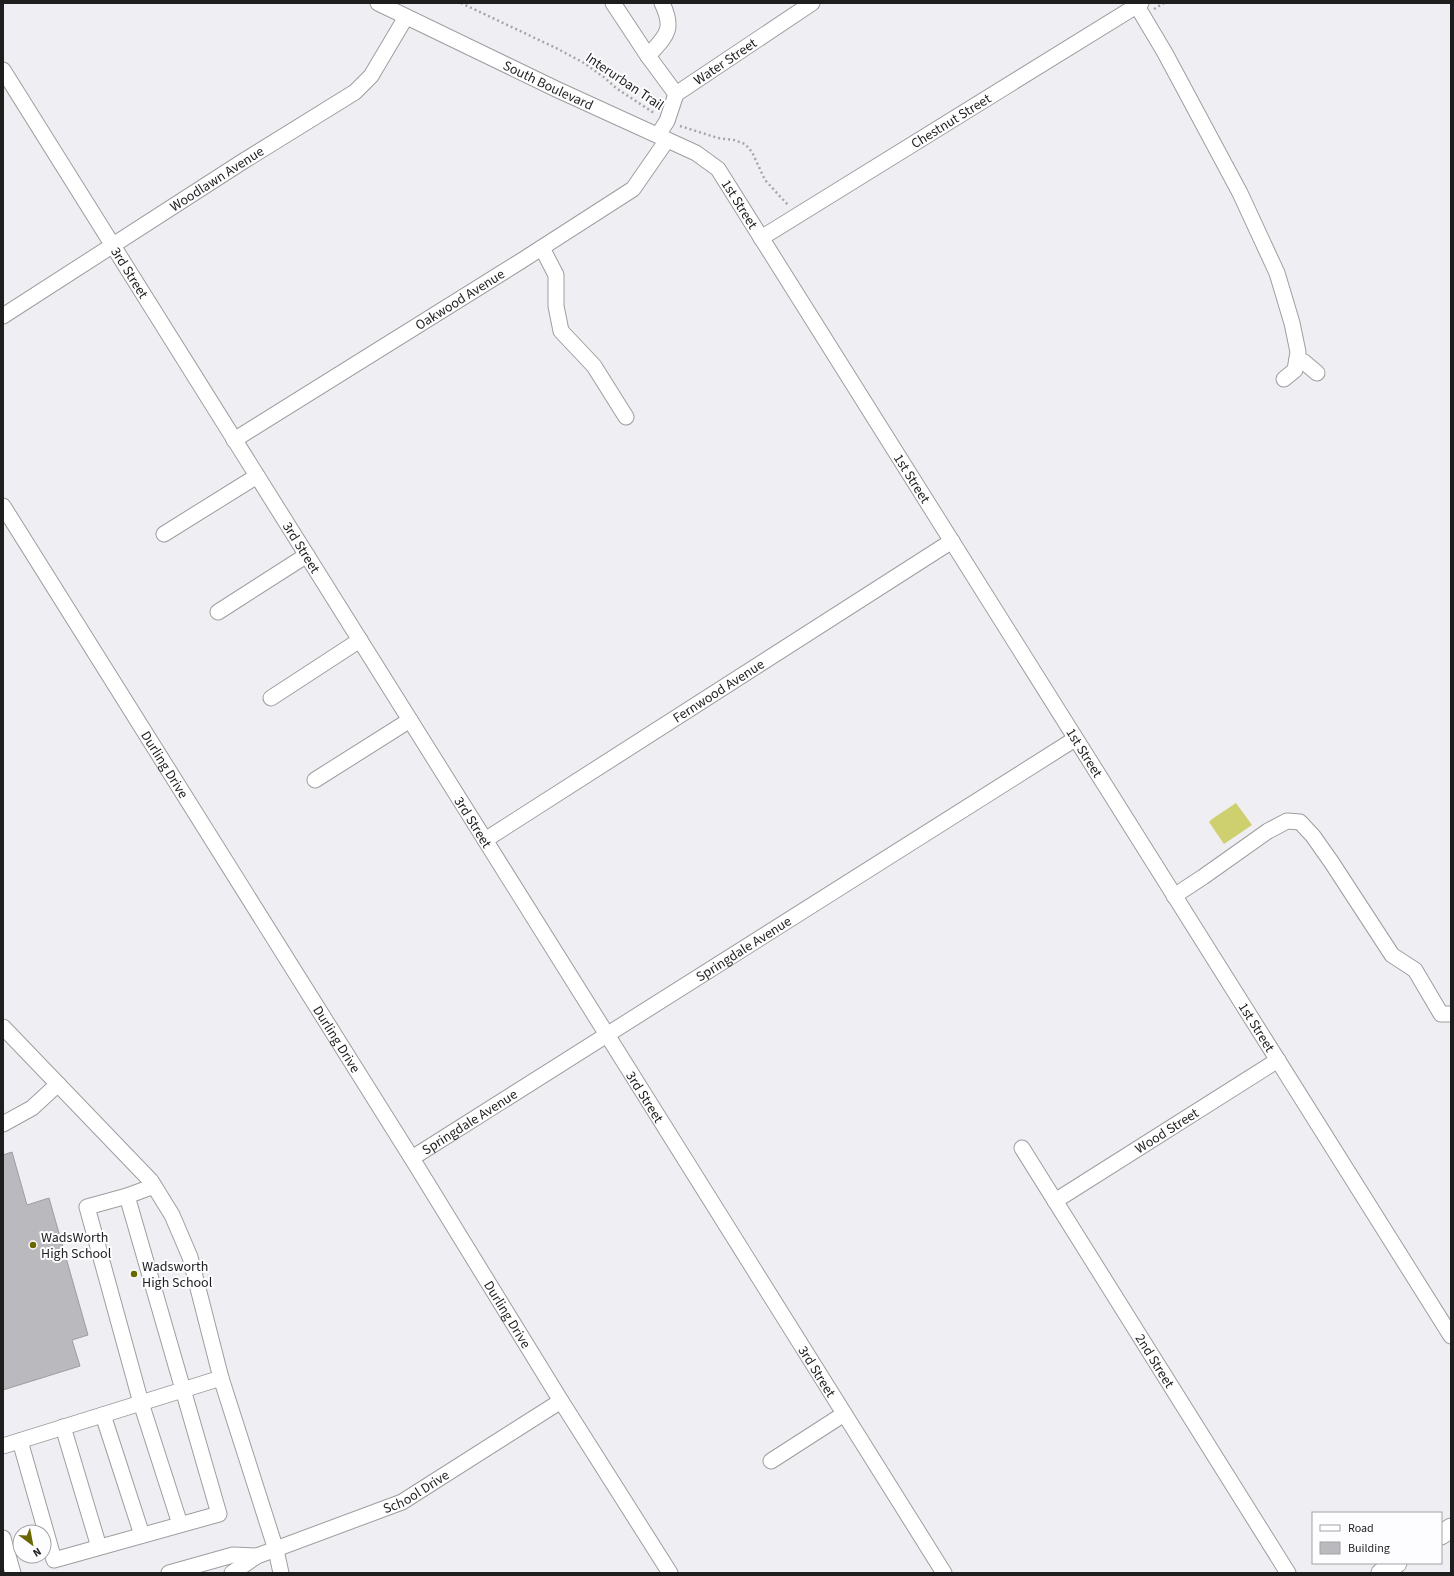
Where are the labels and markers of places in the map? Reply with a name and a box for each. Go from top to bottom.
place label: WadsWorth High School [41,1228,112,1264]
marker: WadsWorth High School [28,1240,38,1250]
place label: Wadsworth High School [142,1257,213,1293]
marker: Wadsworth High School [129,1269,139,1279]

